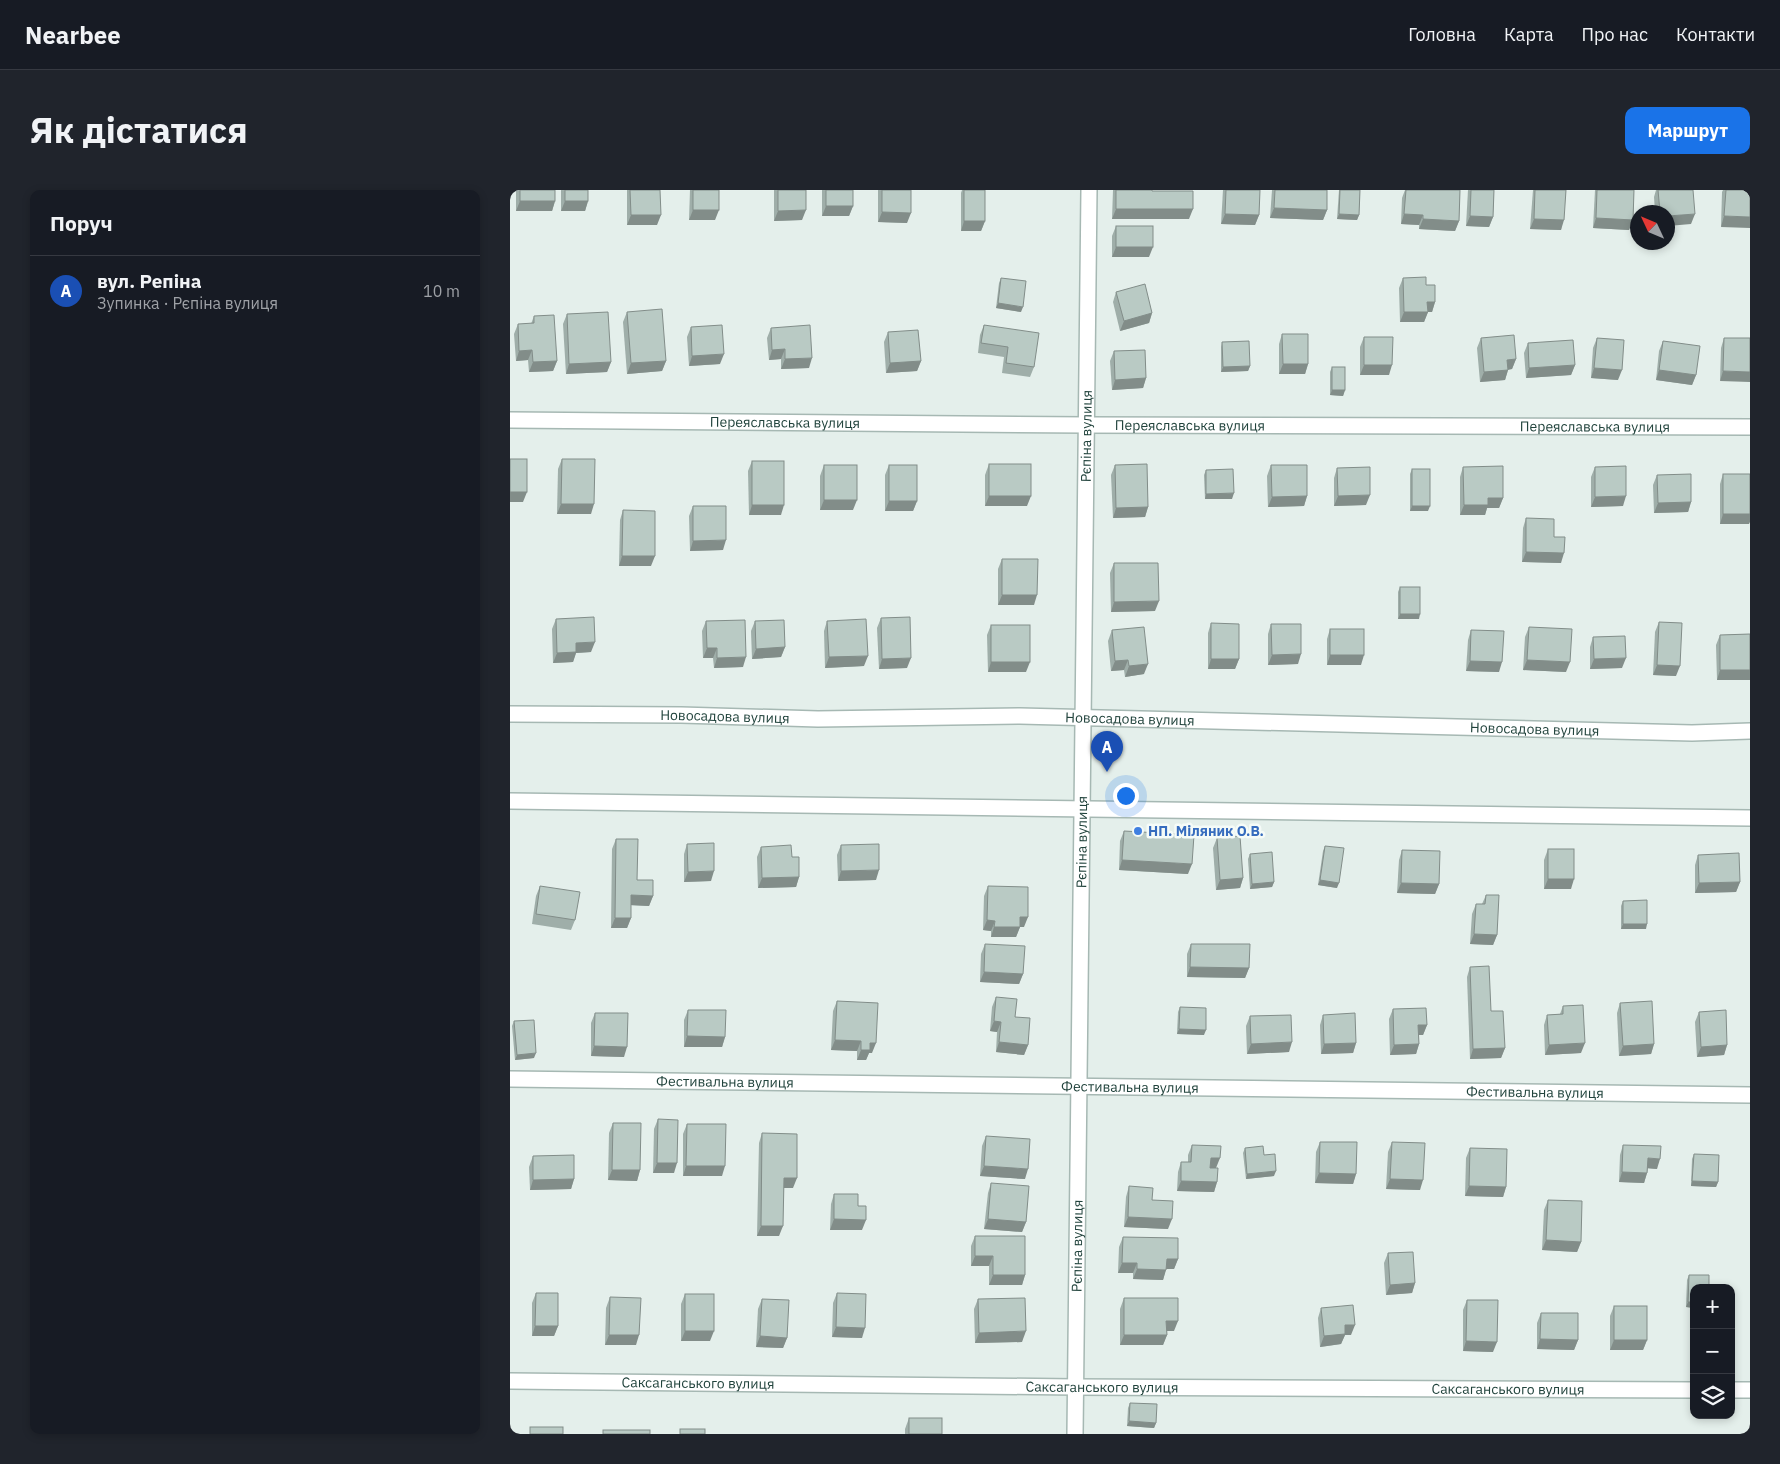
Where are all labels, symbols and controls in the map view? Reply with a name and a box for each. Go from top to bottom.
text: Nearbee [25,19,121,51]
text: Головна [1408,23,1476,46]
text: Карта [1504,23,1554,46]
text: Про нас [1582,23,1648,46]
text: Контакти [1676,23,1755,46]
text: Як дістатися [30,107,248,153]
button: Маршрут [1625,107,1750,154]
north arrow [1630,205,1675,250]
text: Поруч [50,209,113,237]
text: вул. Репіна [97,269,202,293]
text: A [61,281,71,301]
text: 10 m [423,281,460,301]
text: Зупинка · Рєпіна вулиця [97,293,278,313]
street label: Рєпіна вулиця [1077,390,1096,482]
street label: Переяславська вулиця [710,413,860,432]
street label: Переяславська вулиця [1115,416,1265,435]
street label: Переяславська вулиця [1520,417,1670,436]
street label: Новосадова вулиця [660,706,790,727]
street label: Новосадова вулиця [1065,708,1195,729]
street label: Новосадова вулиця [1470,718,1600,740]
pin: A [1091,731,1123,772]
your location [1113,783,1139,809]
street label: Рєпіна вулиця [1072,796,1091,888]
place label: НП. Міляник О.В. [1148,822,1264,840]
marker: НП. Міляник О.В. [1132,825,1144,837]
street label: Фестивальна вулиця [656,1072,794,1092]
street label: Фестивальна вулиця [1061,1077,1199,1097]
street label: Фестивальна вулиця [1466,1082,1604,1102]
street label: Рєпіна вулиця [1068,1200,1087,1292]
map controls [1690,1284,1735,1419]
button: + [1690,1284,1735,1329]
button: − [1690,1329,1735,1374]
street label: Саксаганського вулиця [621,1373,775,1393]
button: layers [1690,1374,1735,1419]
street label: Саксаганського вулиця [1025,1377,1179,1397]
street label: Саксаганського вулиця [1431,1380,1584,1398]

